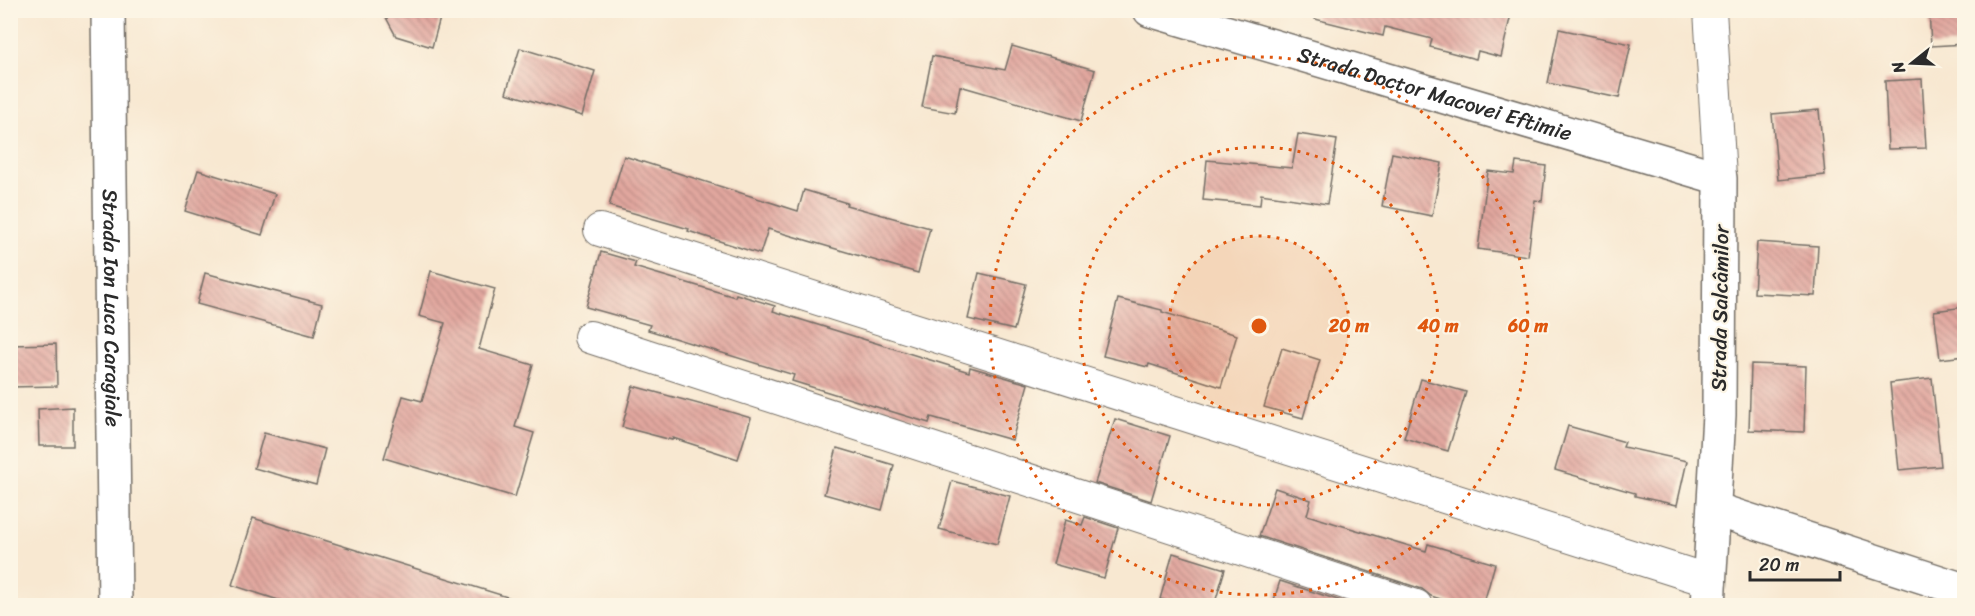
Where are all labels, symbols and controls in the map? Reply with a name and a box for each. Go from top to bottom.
north arrow [1882,33,1942,93]
street label: Strada Doctor Macovei Eftimie [1293,36,1577,152]
text: N [1882,57,1914,78]
street label: Strada Ion Luca Caragiale [91,189,132,428]
street label: Strada Salcâmilor [1700,223,1740,392]
text: 20 m [1328,310,1369,342]
text: 40 m [1416,310,1459,342]
text: 60 m [1507,310,1548,342]
centre of rings [1249,316,1269,336]
scale bar [1750,544,1840,582]
text: 20 m [1759,549,1799,581]

